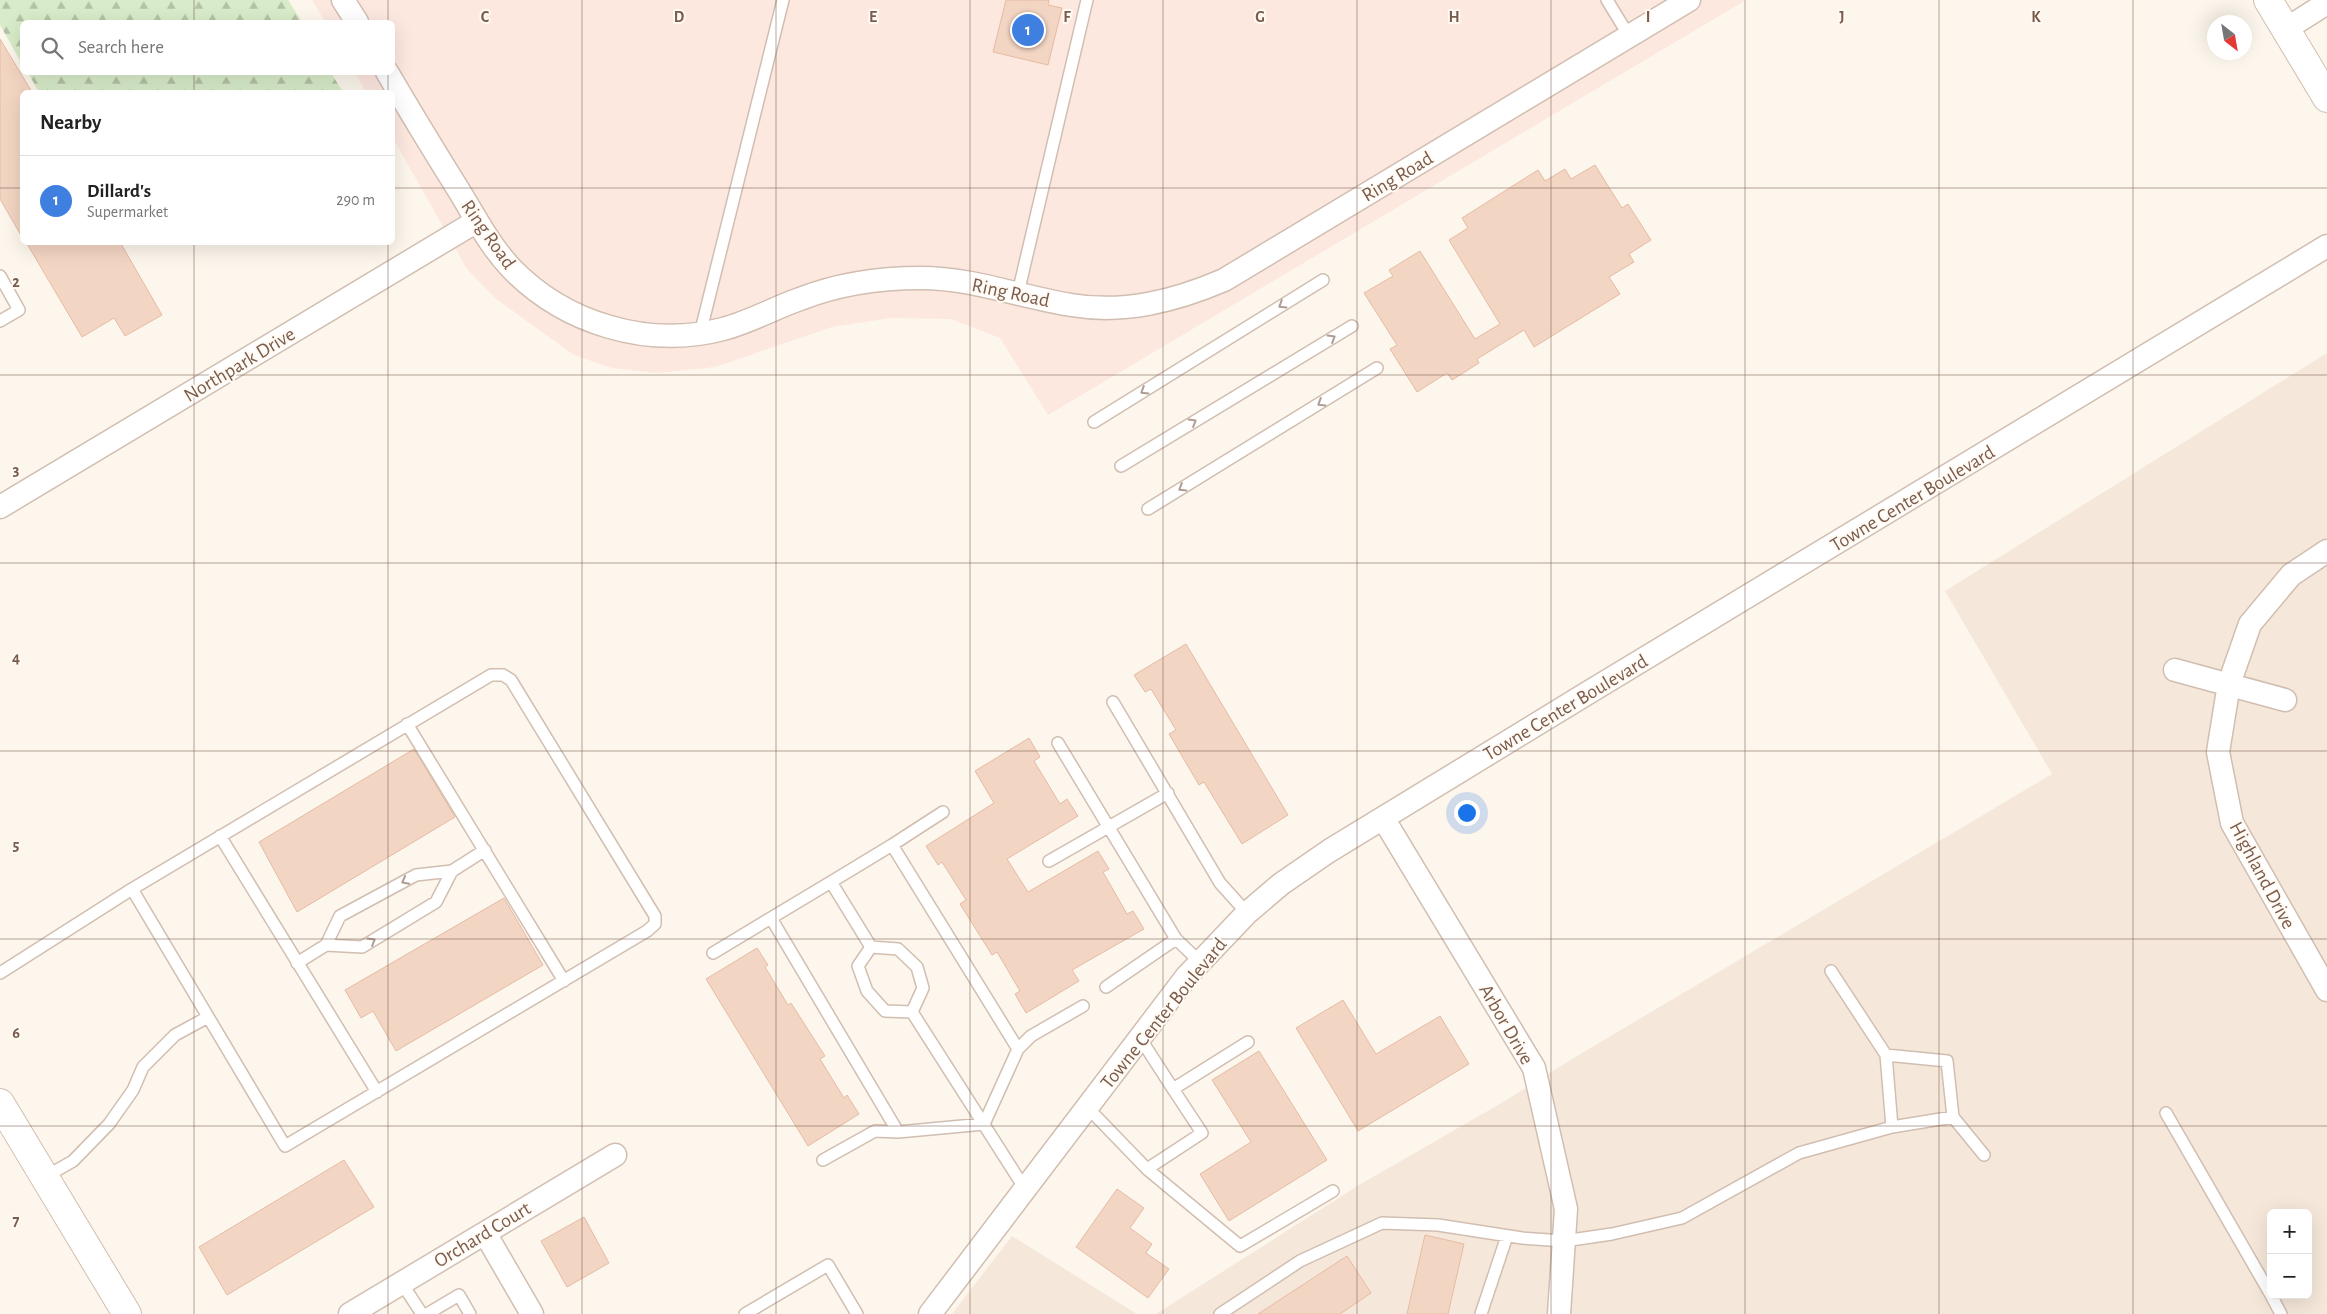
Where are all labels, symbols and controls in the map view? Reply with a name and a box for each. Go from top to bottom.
text: C [481,9,490,25]
text: D [674,9,685,25]
text: E [869,9,877,25]
text: F [1063,9,1071,25]
text: G [1255,9,1265,25]
text: H [1448,9,1460,25]
text: I [1646,9,1650,25]
text: J [1839,9,1845,25]
text: K [2031,9,2041,25]
pin: 1 [1012,11,1044,49]
north arrow [2207,15,2252,60]
search box [20,20,395,75]
icon: search [38,34,66,62]
text: Search here [78,38,164,57]
text: Nearby [40,112,101,133]
street label: Ring Road [1358,148,1437,206]
text: Dillard's [87,182,151,201]
text: 1 [53,192,59,208]
text: 290 m [336,192,375,208]
street label: Ring Road [457,196,519,273]
text: Supermarket [87,204,168,220]
text: 2 [12,274,20,290]
street label: Ring Road [970,275,1052,311]
one-way arrow [1278,299,1287,309]
street label: Northpark Drive [180,324,299,406]
one-way arrow [1326,335,1335,345]
one-way arrow [1140,385,1149,394]
one-way arrow [1317,397,1326,406]
one-way arrow [1187,419,1196,429]
street label: Towne Center Boulevard [1827,442,1998,556]
text: 3 [13,462,20,478]
one-way arrow [1179,482,1188,492]
text: 4 [12,650,20,666]
street label: Towne Center Boulevard [1480,651,1651,765]
your location [1454,800,1480,826]
street label: Highland Drive [2226,819,2299,932]
text: 5 [13,837,20,853]
one-way arrow [401,875,410,885]
street label: Towne Center Boulevard [1097,934,1231,1093]
one-way arrow [367,937,376,947]
street label: Arbor Drive [1475,981,1537,1068]
text: 6 [12,1025,20,1041]
street label: Orchard Court [431,1198,535,1272]
map controls [2267,1209,2312,1299]
button: + [2267,1209,2312,1254]
text: 7 [13,1213,20,1229]
button: − [2267,1254,2312,1299]

